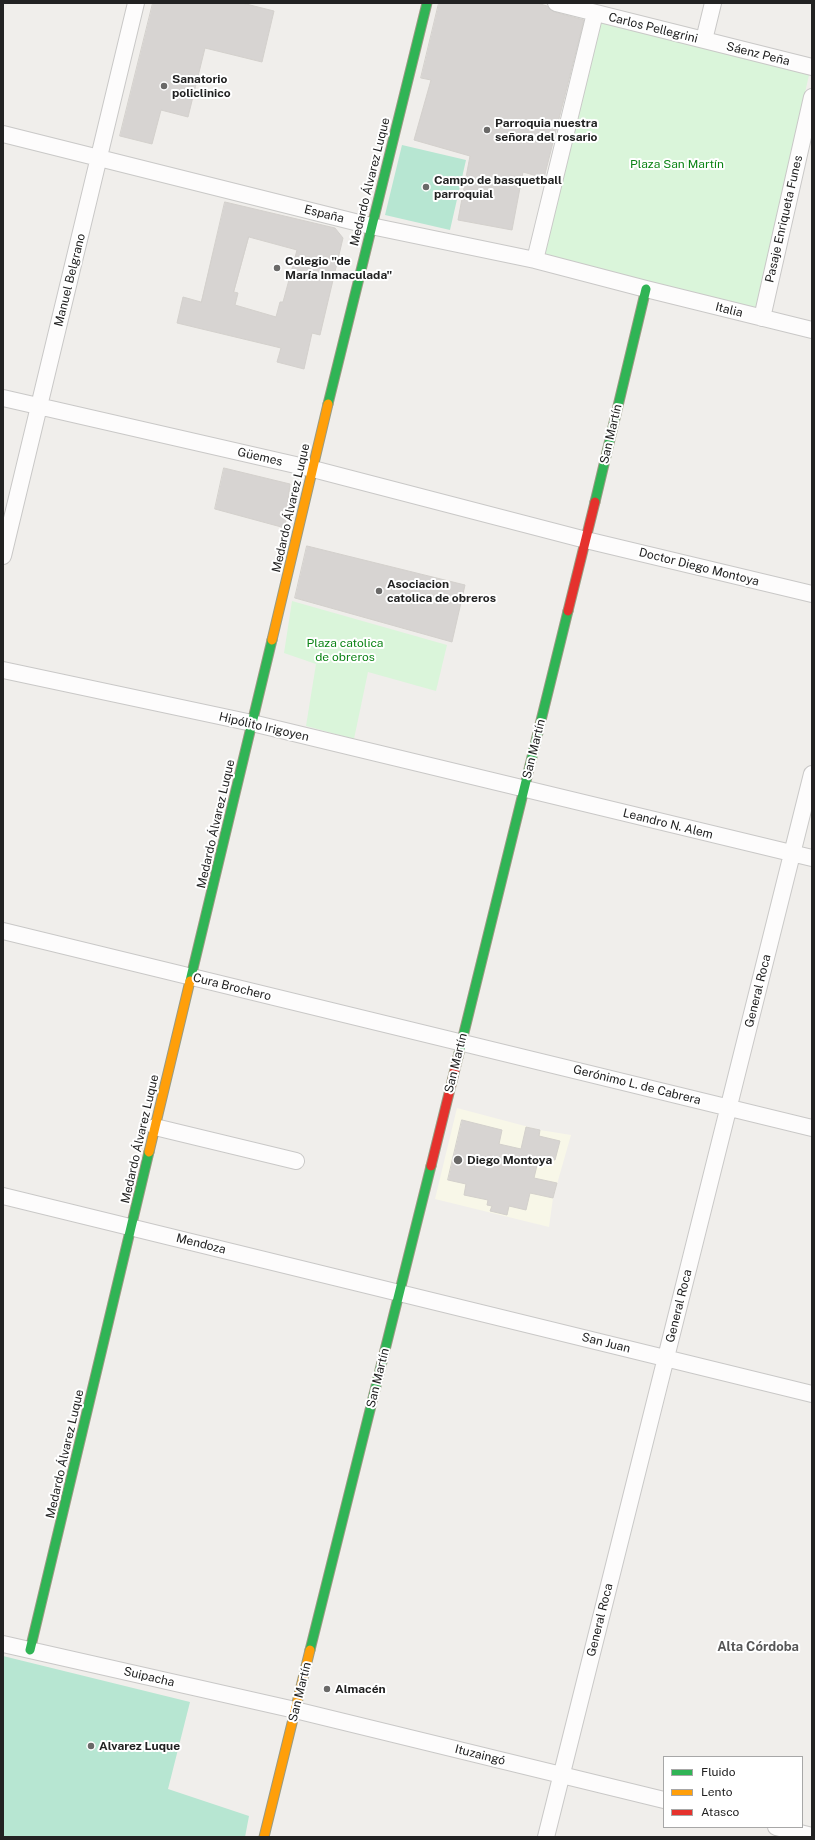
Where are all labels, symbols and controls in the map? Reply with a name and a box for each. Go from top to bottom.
street label: Carlos Pellegrini [607,10,699,46]
street label: Sáenz Peña [725,39,791,69]
place label: Sanatorio policlinico [172,72,231,100]
marker: Sanatorio policlinico [159,81,169,91]
street label: Medardo Álvarez Luque [347,116,393,248]
place label: Parroquia nuestra señora del rosario [495,116,597,144]
marker: Parroquia nuestra señora del rosario [482,125,492,135]
street label: Pasaje Enriqueta Funes [762,154,806,284]
park label: Plaza San Martín [630,157,724,171]
place label: Campo de basquetball parroquial [434,173,562,201]
marker: Campo de basquetball parroquial [421,182,431,192]
street label: España [303,202,345,226]
street label: Manuel Belgrano [51,232,89,328]
place label: Colegio "de María Inmaculada" [285,254,392,282]
marker: Colegio "de María Inmaculada" [272,263,282,273]
street label: Italia [714,300,744,320]
street label: San Martín [597,403,625,465]
street label: Medardo Álvarez Luque [269,442,313,574]
street label: Güemes [236,445,284,469]
street label: Doctor Diego Montoya [637,545,761,589]
place label: Asociacion catolica de obreros [387,577,496,605]
marker: Asociacion catolica de obreros [374,586,384,596]
park label: Plaza catolica de obreros [307,636,383,664]
street label: Hipólito Irigoyen [218,710,310,744]
street label: San Martín [520,718,548,780]
street label: Medardo Álvarez Luque [194,758,238,890]
street label: Leandro N. Alem [622,806,714,842]
street label: General Roca [742,953,774,1029]
street label: Cura Brochero [191,970,273,1004]
street label: San Martín [442,1032,470,1094]
street label: Gerónimo L. de Cabrera [572,1062,702,1108]
street label: Medardo Álvarez Luque [118,1073,162,1205]
place label: Diego Montoya [467,1153,552,1167]
marker: Diego Montoya [452,1154,464,1166]
street label: Mendoza [175,1231,227,1257]
street label: General Roca [663,1268,695,1344]
street label: San Juan [580,1330,632,1356]
street label: San Martín [364,1347,392,1409]
street label: Medardo Álvarez Luque [43,1388,87,1520]
street label: General Roca [584,1582,616,1658]
district label: Alta Córdoba [717,1639,799,1655]
street label: San Martín [286,1661,314,1723]
street label: Suipacha [122,1664,176,1690]
place label: Almacén [335,1682,386,1696]
marker: Almacén [322,1684,332,1694]
place label: Alvarez Luque [99,1739,180,1753]
marker: Alvarez Luque [86,1741,96,1751]
street label: Ituzaingó [453,1742,507,1768]
legend [663,1756,803,1828]
text: Fluido [701,1765,736,1779]
text: Lento [701,1785,732,1799]
text: Atasco [701,1805,739,1819]

